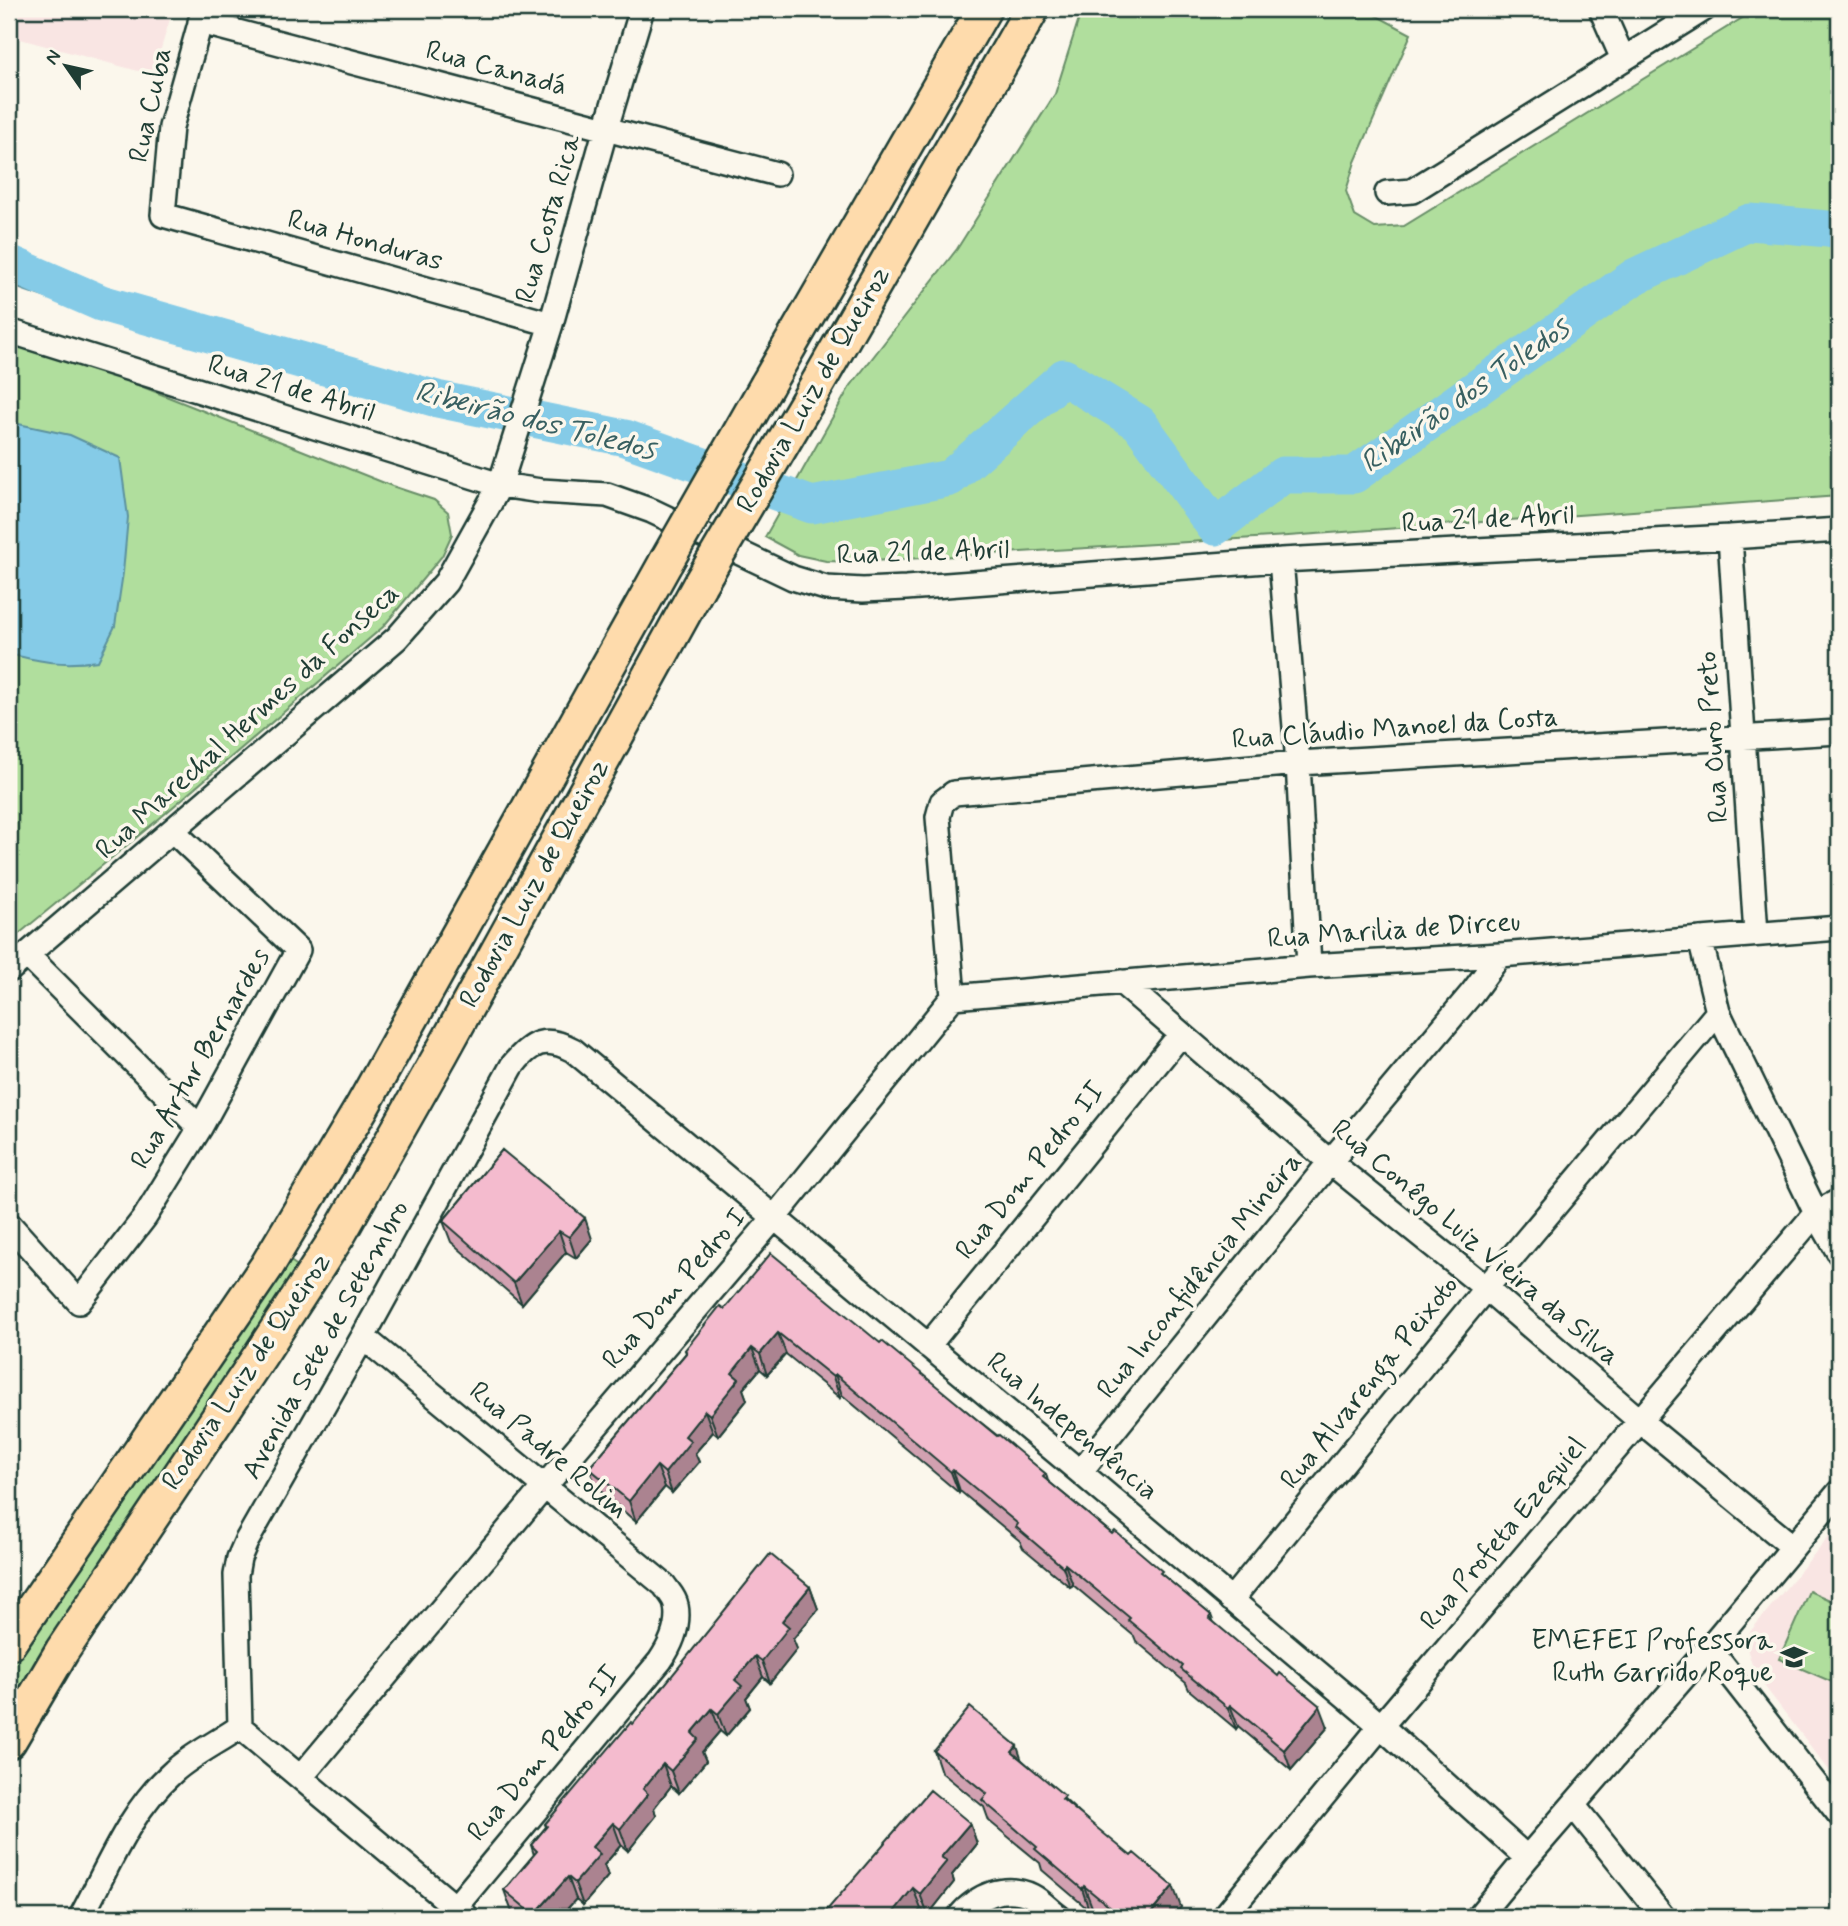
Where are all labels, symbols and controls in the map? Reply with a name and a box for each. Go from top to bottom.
north arrow [32,32,102,102]
street label: Rua Canadá [421,32,571,106]
street label: Rua Cuba [121,44,181,166]
text: N [39,45,67,70]
street label: Rua Costa Rica [507,130,591,308]
street label: Rua Honduras [283,201,447,281]
street label: Rodovia Luiz de Queiroz [728,260,900,520]
water label: Ribeirão dos Toledos [1353,308,1579,483]
street label: Rua 21 de Abril [203,346,379,432]
water label: Ribeirão dos Toledos [411,372,661,470]
street label: Rua 21 de Abril [1401,497,1575,543]
street label: Rua 21 de Abril [836,531,1010,575]
street label: Rua Marechal Hermes da Fonseca [88,575,408,869]
street label: Rua Ouro Preto [1690,650,1738,824]
street label: Rua Cláudio Manoel da Costa [1231,699,1559,759]
street label: Rodovia Luiz de Queiroz [451,753,619,1015]
street label: Rua Marilia de Dirceu [1266,904,1522,958]
street label: Rua Artur Bernardes [123,942,279,1176]
street label: Rua Dom Pedro II [948,1074,1114,1268]
street label: Rua Conêgo Luiz Vieira da Silva [1323,1111,1627,1375]
street label: Rua Inconfidência Mineira [1089,1145,1311,1407]
street label: Avenida Sete de Setembro [234,1194,418,1486]
street label: Rua Dom Pedro I [594,1200,756,1378]
street label: Rodovia Luiz de Queiroz [154,1246,340,1498]
street label: Rua Alvarenga Peixoto [1272,1268,1470,1499]
street label: Rua Independência [978,1344,1166,1510]
street label: Rua Padre Rolim [461,1374,635,1528]
street label: Rua Profeta Ezequiel [1412,1429,1596,1639]
place label: EMEFEI Professora Ruth Garrido Roque [1531,1623,1773,1692]
school or university icon: EMEFEI Professora Ruth Garrido Roque [1779,1642,1809,1672]
street label: Rua Dom Pedro II [459,1658,629,1850]

